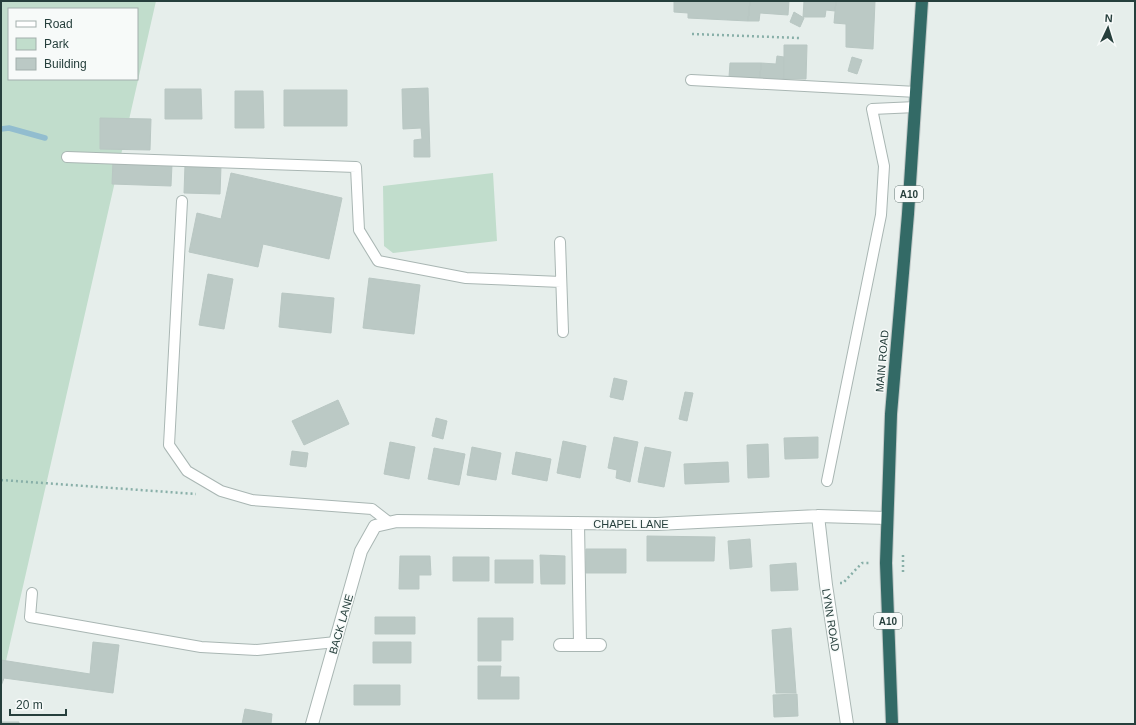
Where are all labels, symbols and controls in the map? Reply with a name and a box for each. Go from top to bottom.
legend [8,8,138,80]
north arrow [1088,8,1128,48]
text: N [1104,12,1113,24]
text: Road [44,17,73,31]
text: Park [44,37,70,51]
text: Building [44,57,87,71]
road number: A10 [895,186,923,202]
street label: MAIN ROAD [873,329,891,393]
street label: CHAPEL LANE [593,518,669,530]
street label: LYNN ROAD [820,588,842,652]
street label: BACK LANE [327,593,355,655]
road number: A10 [874,613,902,629]
scale bar [10,691,66,717]
text: 20 m [16,698,43,712]

